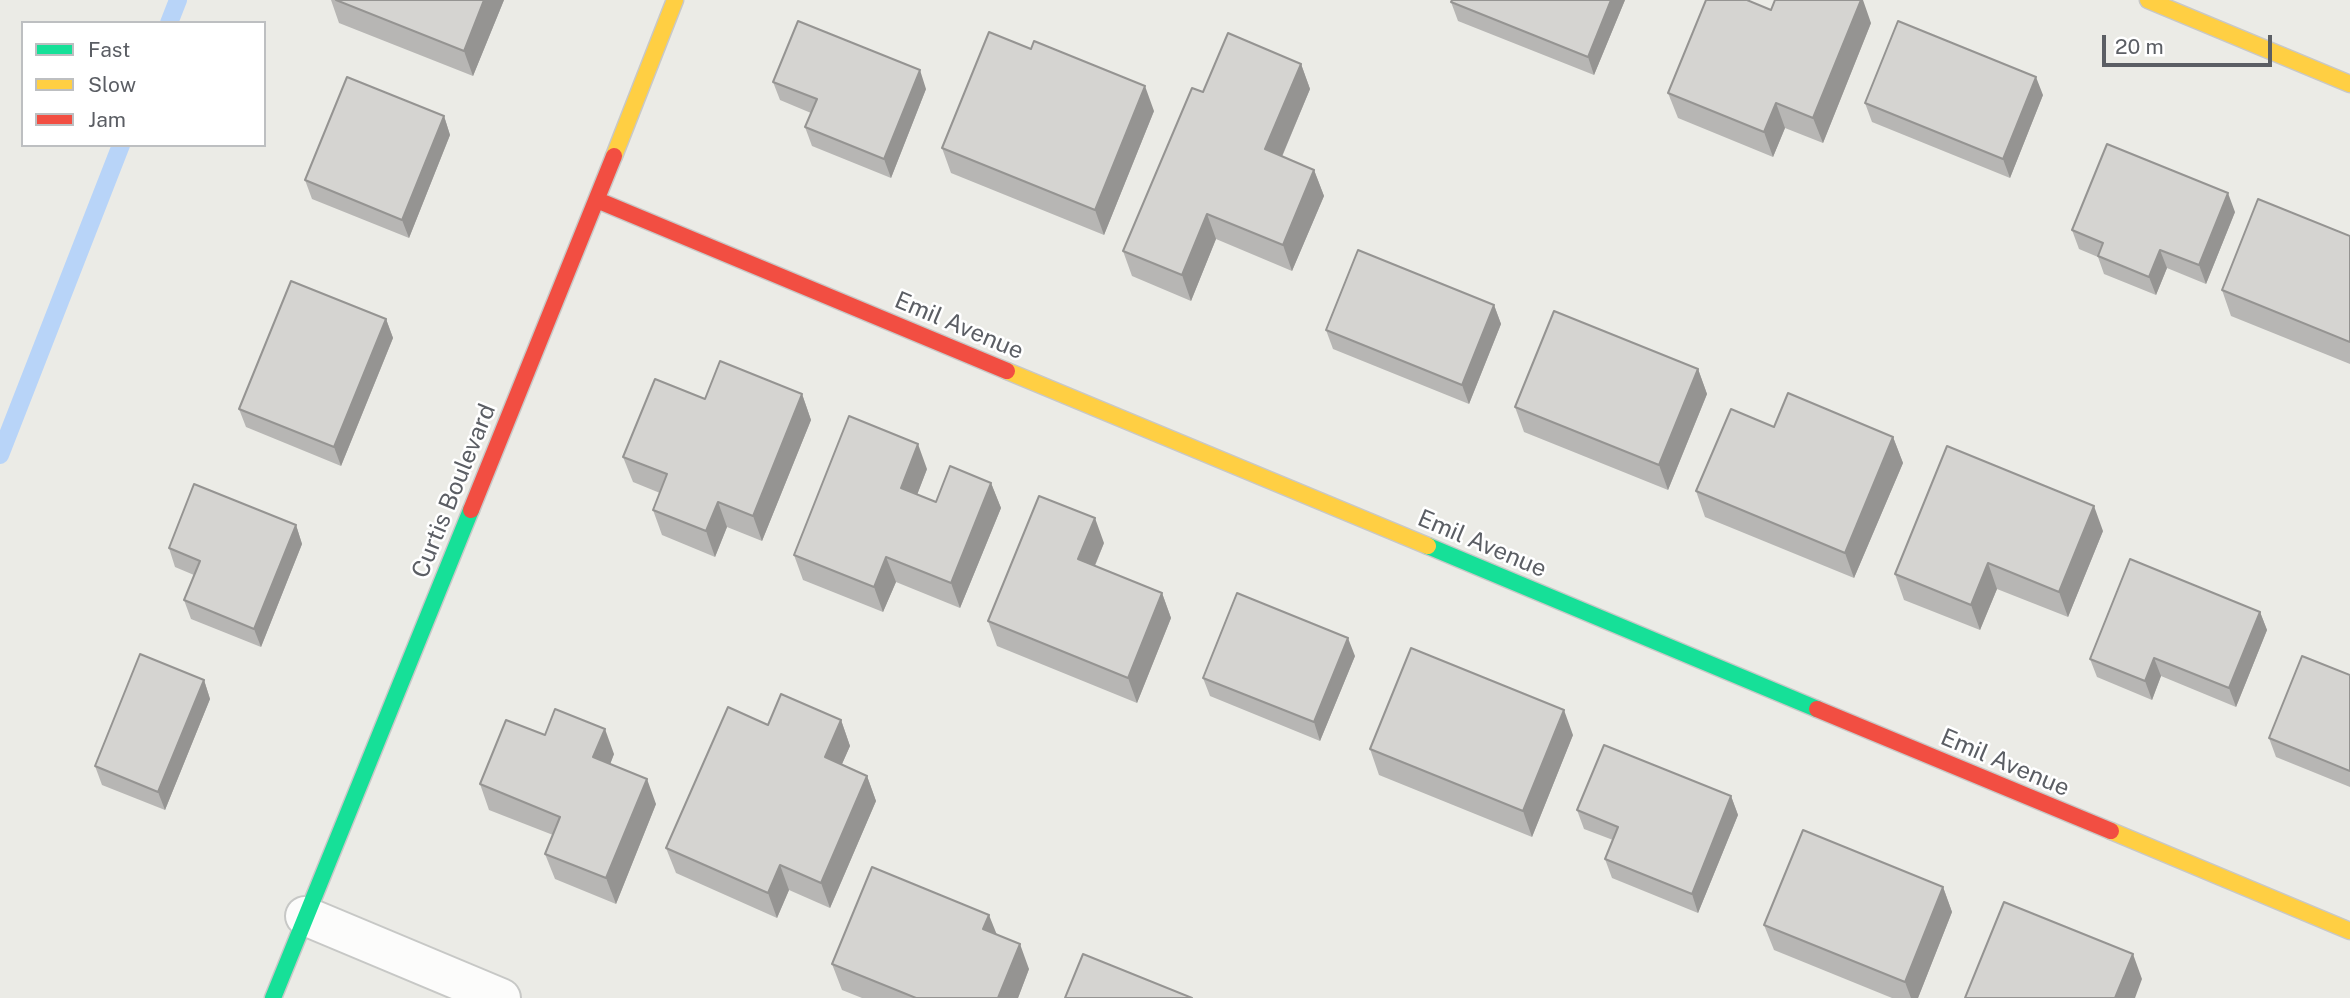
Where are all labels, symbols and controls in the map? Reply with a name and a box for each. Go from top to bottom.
legend [21,21,266,147]
scale bar [2105,21,2275,65]
text: 20 m [2115,34,2164,59]
text: Fast [88,37,130,62]
text: Slow [88,72,136,97]
text: Jam [88,107,126,132]
street label: Emil Avenue [890,286,1028,366]
street label: Curtis Boulevard [406,400,502,582]
street label: Emil Avenue [1413,504,1551,584]
street label: Emil Avenue [1936,723,2074,803]

